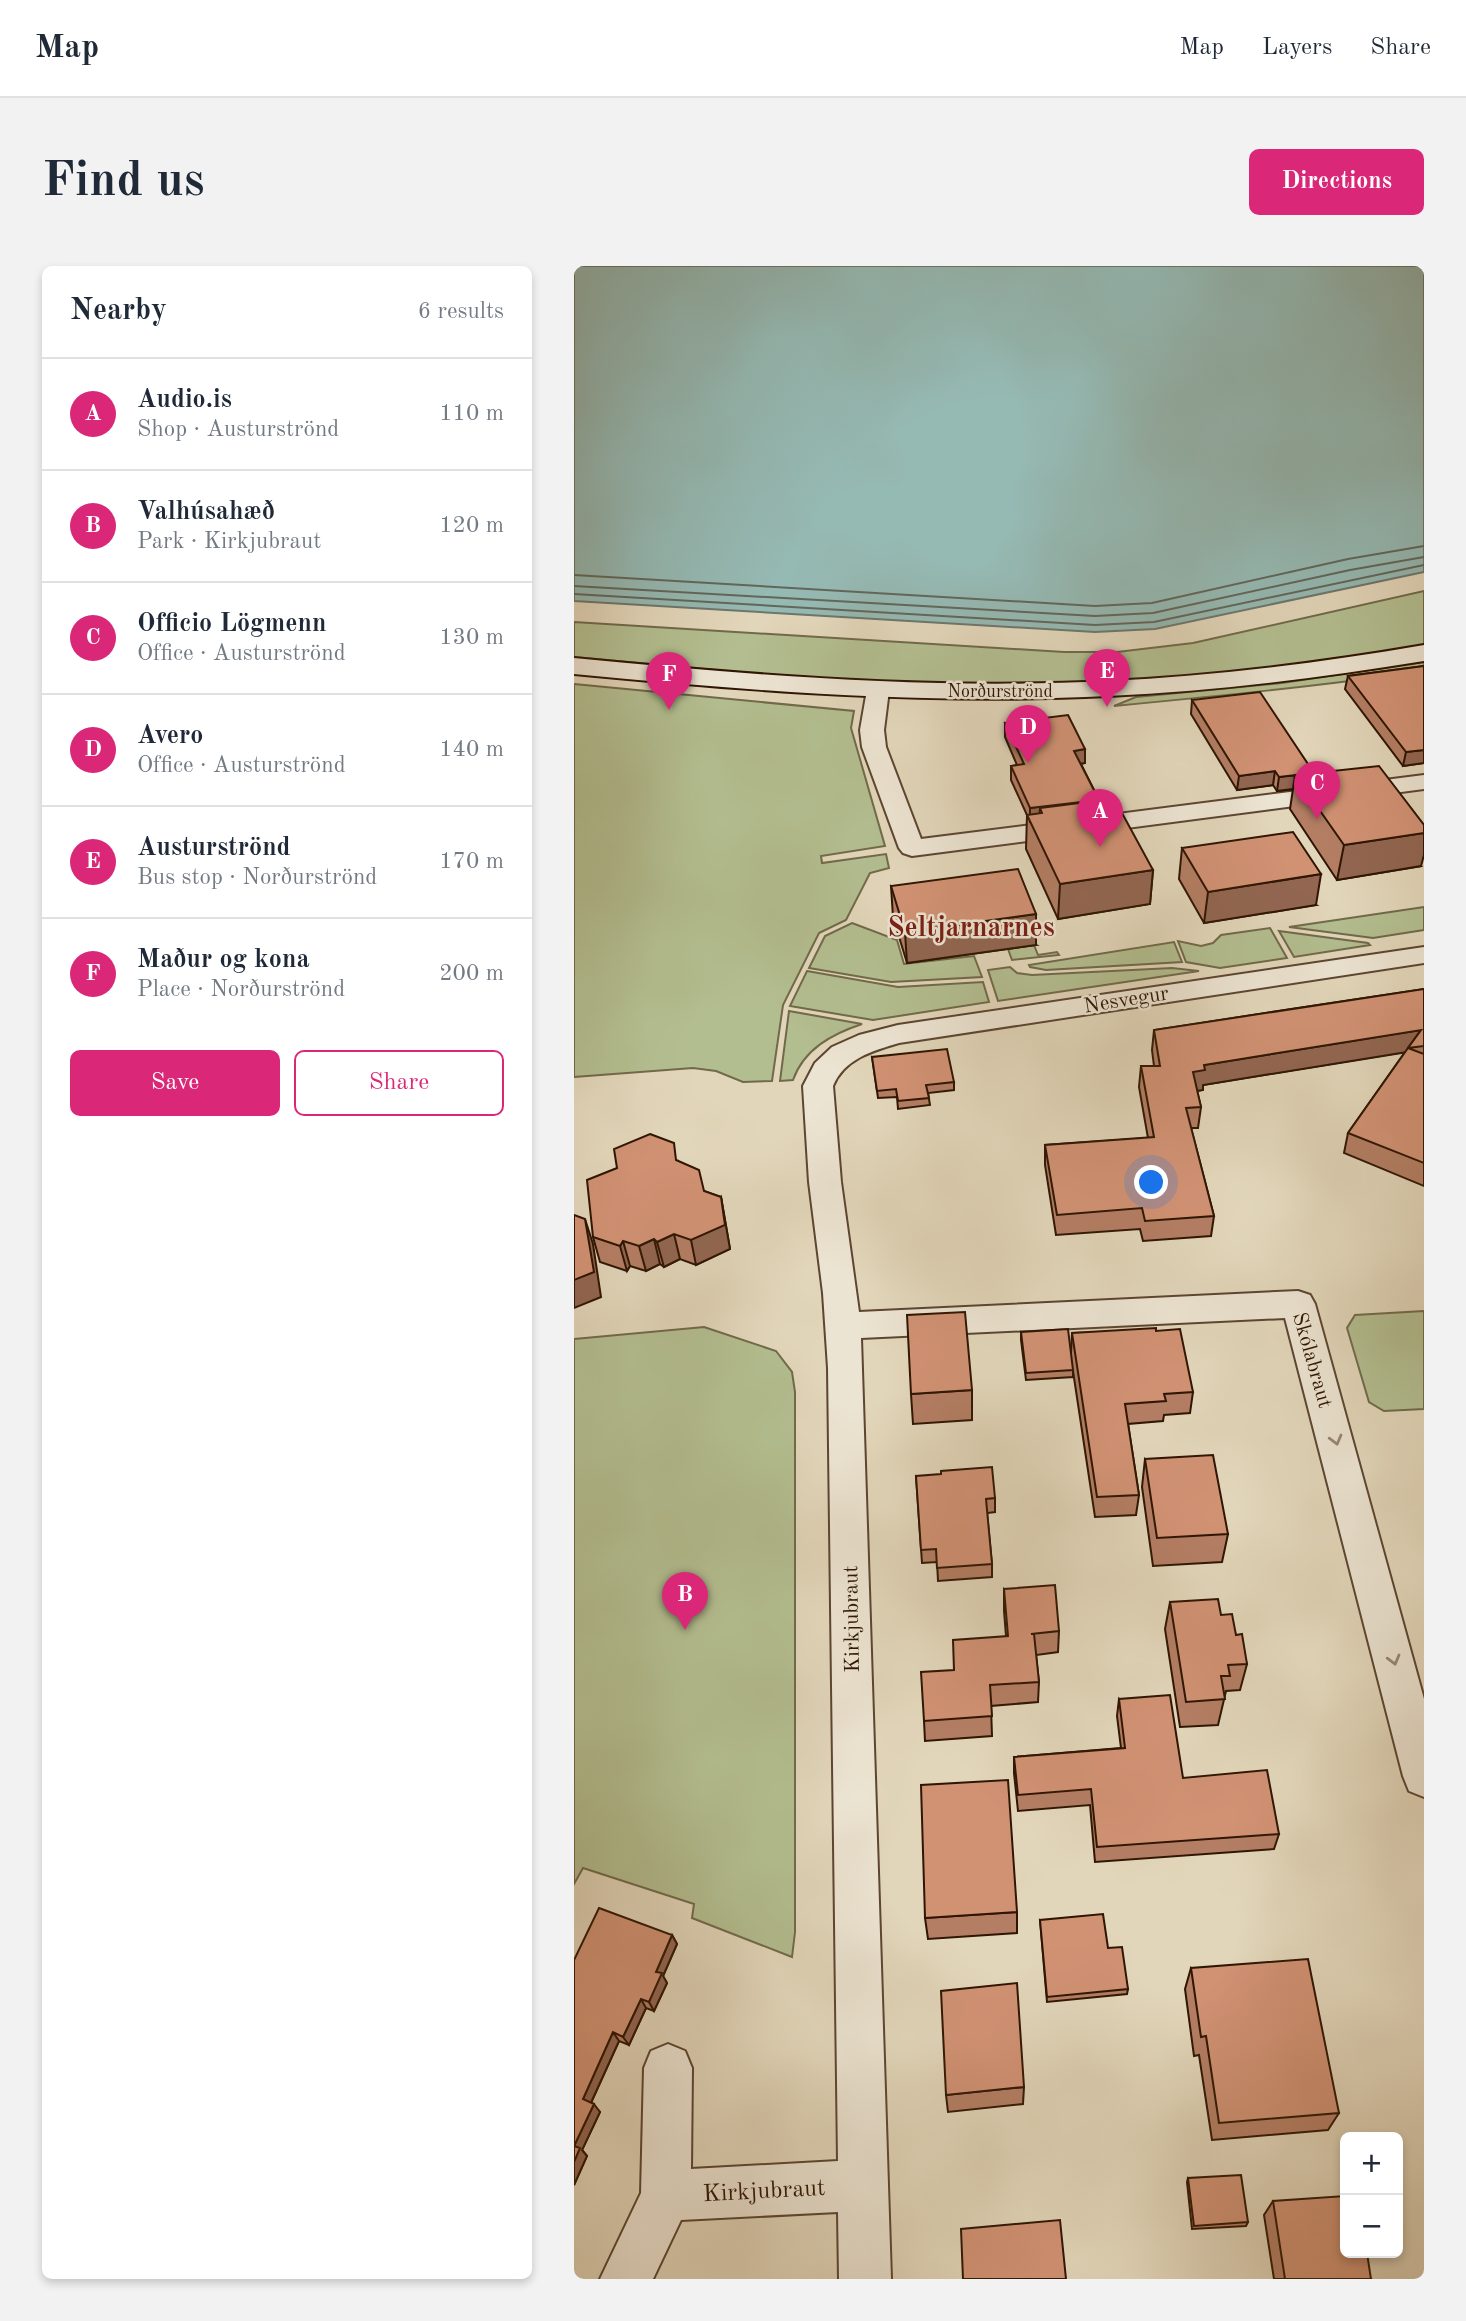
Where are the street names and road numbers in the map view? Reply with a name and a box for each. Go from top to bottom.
street label: Norðurströnd [947,683,1053,701]
street label: Nesvegur [1082,983,1171,1018]
street label: Skólabraut [1288,1310,1335,1411]
street label: Kirkjubraut [841,1565,864,1673]
street label: Kirkjubraut [702,2177,826,2207]

